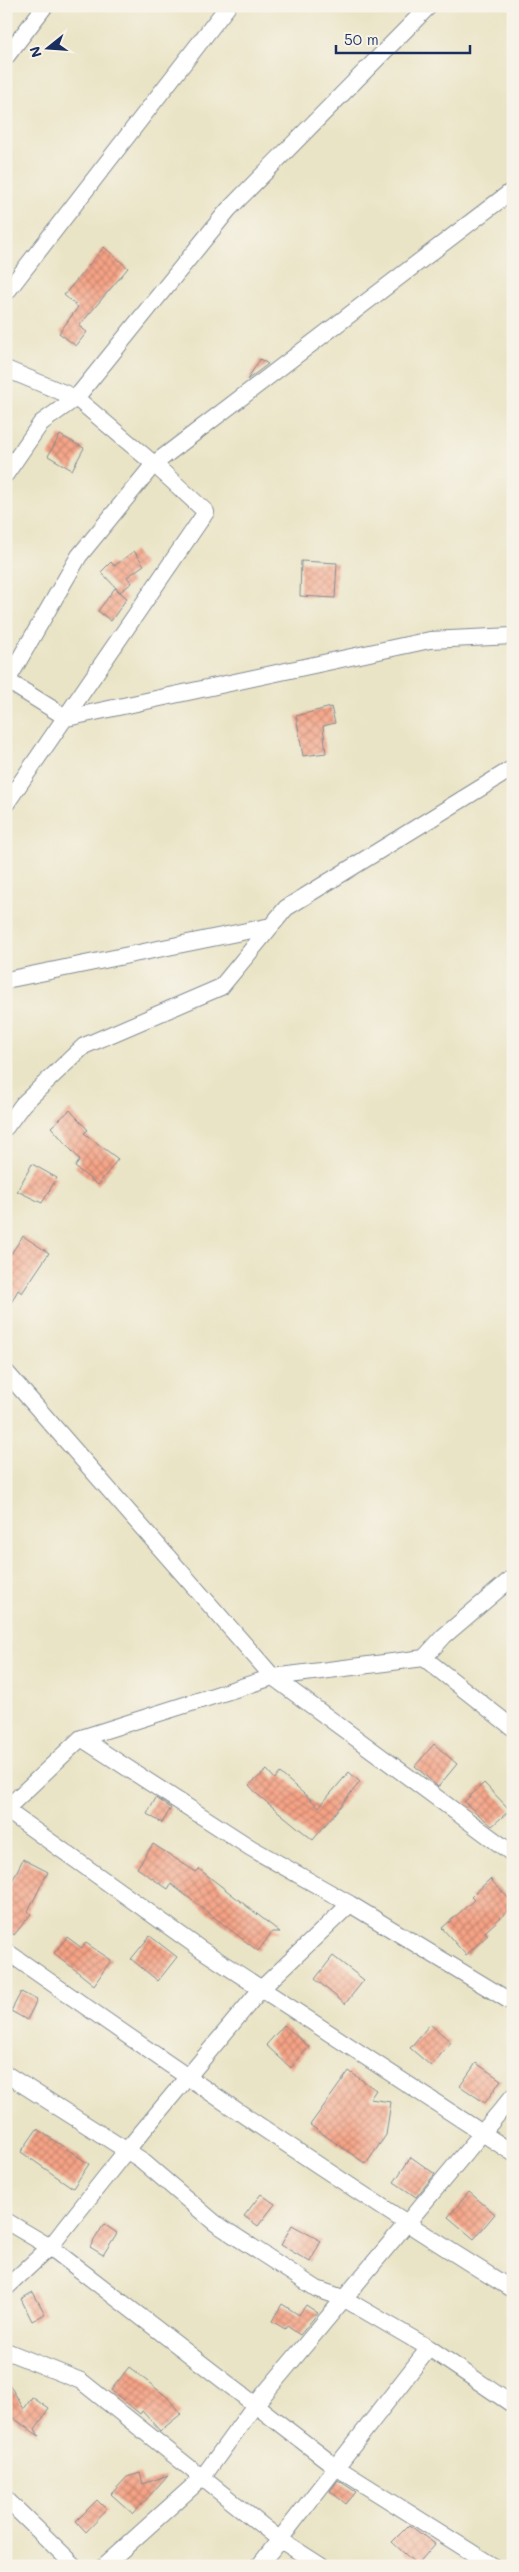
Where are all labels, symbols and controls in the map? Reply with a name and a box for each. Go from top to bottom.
north arrow [22,22,72,72]
scale bar [336,22,470,54]
text: 50 m [344,29,379,49]
text: N [24,44,46,60]

